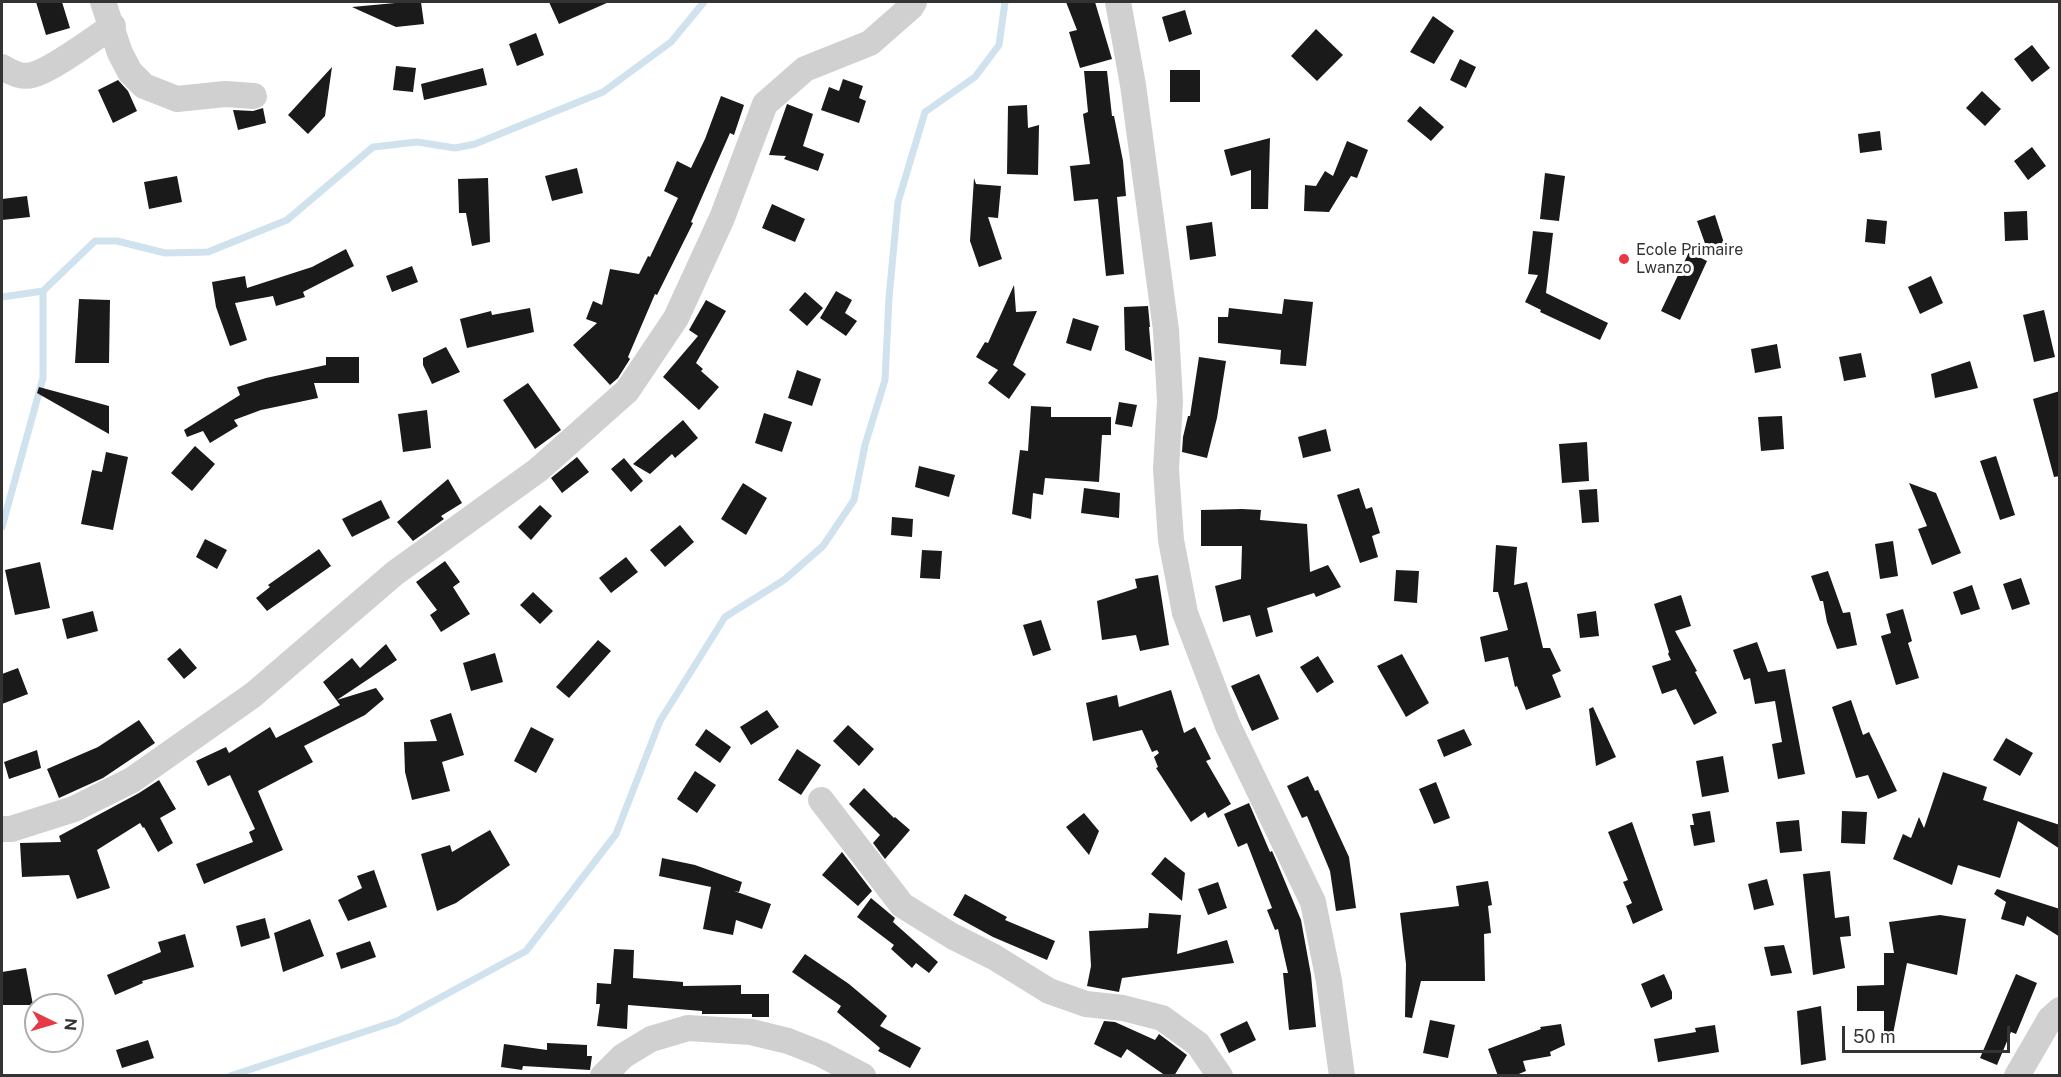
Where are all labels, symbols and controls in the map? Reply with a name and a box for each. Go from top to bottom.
place label: Ecole Primaire Lwanzo [1636,240,1743,278]
marker: Ecole Primaire Lwanzo [1617,252,1631,266]
north arrow [24,993,84,1053]
scale bar [1845,1014,2013,1052]
text: N [60,1017,80,1031]
text: 50 m [1853,1026,1896,1047]

